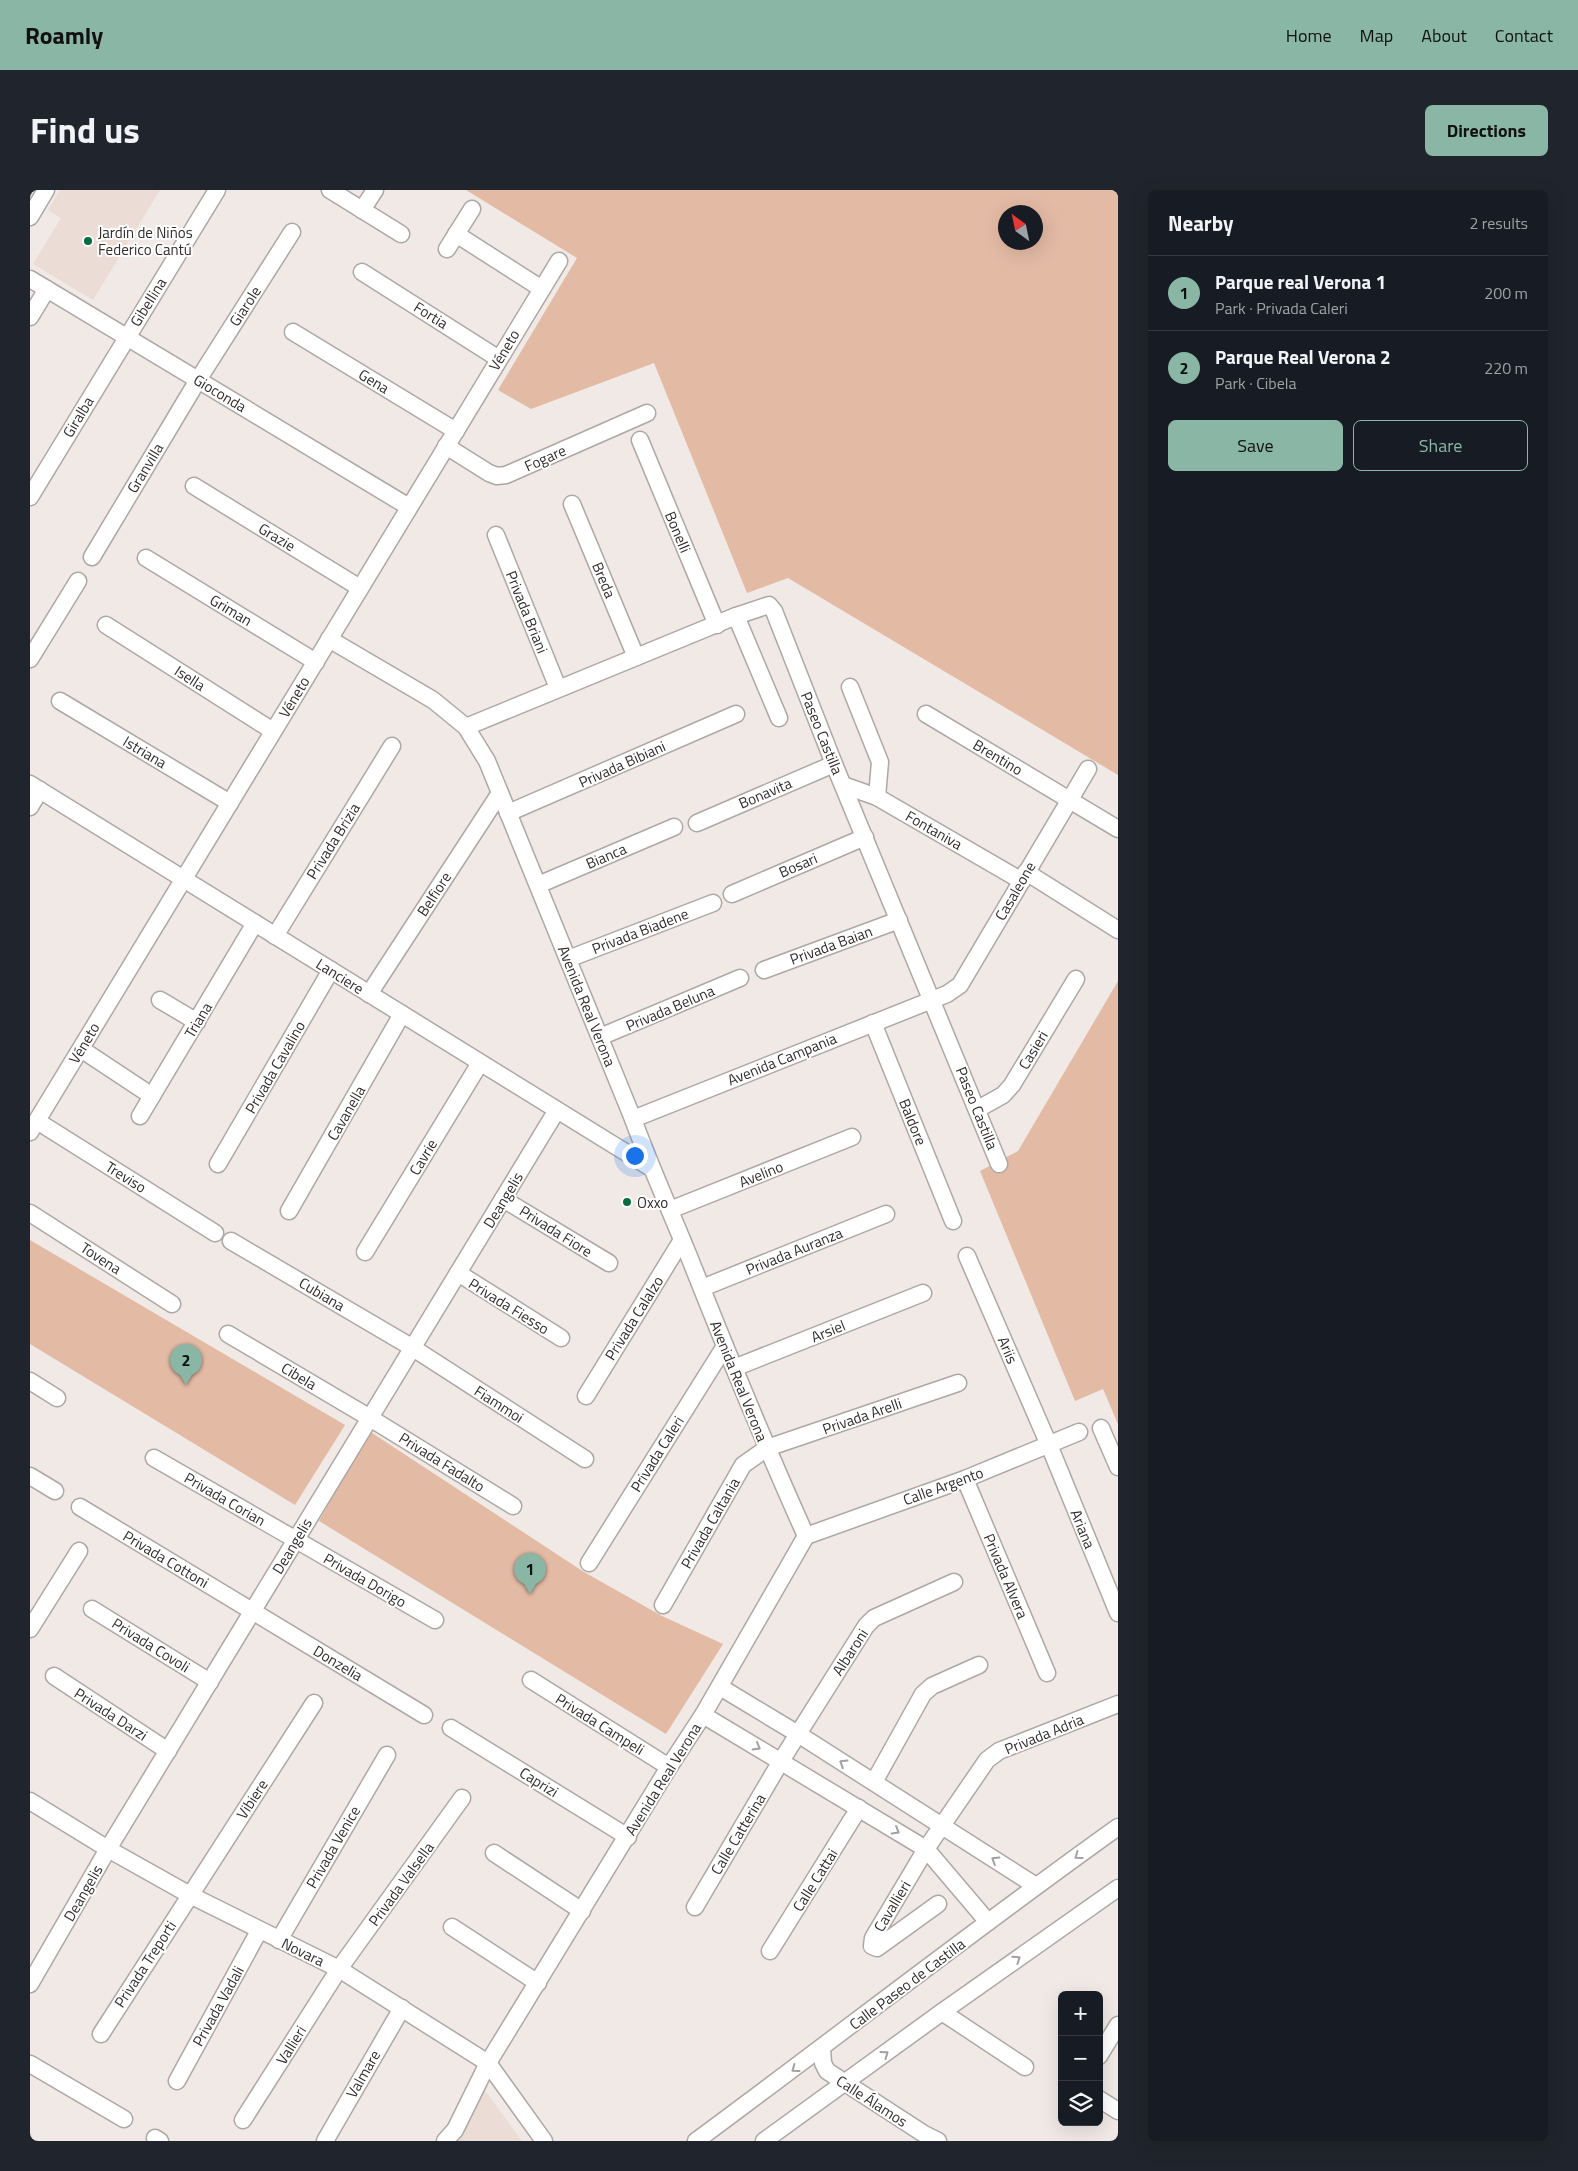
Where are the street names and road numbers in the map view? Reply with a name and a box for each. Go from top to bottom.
street label: Gibellina [124,273,172,331]
street label: Giarole [223,281,267,331]
street label: Fortia [409,295,453,335]
street label: Véneto [483,325,525,375]
street label: Gena [354,363,394,399]
street label: Gioconda [189,368,251,418]
street label: Giralba [57,392,99,442]
street label: Granvilla [121,438,169,497]
street label: Fogare [521,439,569,477]
street label: Bonelli [659,508,697,556]
street label: Grazie [254,517,300,557]
street label: Breda [586,558,622,602]
street label: Privada Briani [500,567,554,657]
street label: Griman [205,588,257,632]
street label: Isella [170,659,210,697]
street label: Véneto [273,672,315,722]
street label: Paseo Castilla [795,688,849,778]
street label: Istriana [119,730,172,774]
street label: Brentino [969,733,1027,781]
street label: Privada Bibiani [575,735,669,793]
street label: Bonavita [735,771,796,815]
street label: Privada Brizia [300,798,366,884]
street label: Fontaniva [901,804,967,856]
street label: Bianca [582,837,630,875]
street label: Bosari [775,847,821,883]
street label: Casaleone [989,857,1041,925]
street label: Belfiore [411,867,457,921]
street label: Privada Biadene [588,902,692,960]
street label: Privada Baian [786,919,876,971]
street label: Avenida Real Verona [552,942,622,1070]
street label: Lanciere [312,952,368,1000]
street label: Privada Beluna [622,979,718,1037]
street label: Triana [178,997,218,1042]
street label: Privada Cavalino [239,1016,311,1118]
street label: Véneto [63,1018,105,1068]
street label: Avenida Campania [724,1026,840,1091]
street label: Casieri [1012,1026,1054,1074]
street label: Paseo Castilla [950,1063,1004,1153]
street label: Cavanella [321,1081,371,1145]
street label: Baldore [893,1095,933,1149]
street label: Cavrie [403,1134,443,1180]
street label: Treviso [101,1155,151,1199]
street label: Avelino [735,1155,787,1193]
street label: Deangelis [477,1168,529,1232]
street label: Privada Fiore [515,1199,597,1263]
street label: Privada Auranza [742,1221,846,1281]
street label: Tovena [76,1236,126,1280]
street label: Cubiana [295,1271,350,1317]
street label: Privada Calalzo [599,1271,669,1365]
street label: Privada Fiesso [464,1272,554,1340]
street label: Arsiel [807,1314,849,1348]
street label: Avenida Real Verona [704,1317,774,1445]
street label: Ariis [992,1333,1024,1367]
street label: Cibela [277,1356,322,1396]
street label: Fiammoi [470,1379,528,1429]
street label: Privada Arelli [819,1392,905,1440]
street label: Privada Caleri [624,1411,690,1497]
street label: Privada Fadalto [394,1426,490,1498]
street label: Calle Argento [900,1461,986,1511]
street label: Privada Corian [180,1466,270,1532]
street label: Privada Caltania [675,1473,746,1573]
street label: Ariana [1065,1506,1101,1553]
street label: Deangelis [266,1514,318,1578]
street label: Privada Cottoni [119,1524,213,1594]
street label: Privada Alvera [978,1530,1034,1623]
street label: Privada Dorigo [319,1547,411,1613]
street label: Privada Covoli [107,1612,195,1678]
street label: Albaroni [826,1624,874,1680]
street label: Donzelia [309,1639,368,1687]
street label: Privada Darzi [70,1682,152,1746]
street label: Privada Campeli [551,1687,649,1761]
street label: Privada Adria [1001,1708,1087,1760]
street label: Avenida Real Verona [619,1718,707,1840]
street label: Caprizi [515,1761,563,1803]
street label: Vibiere [231,1775,273,1823]
street label: Calle Catterina [705,1789,772,1879]
street label: Privada Venice [300,1801,366,1893]
street label: Privada Valsella [363,1837,440,1931]
street label: Calle Cattai [787,1844,843,1916]
street label: Deangelis [58,1860,108,1926]
street label: Cavallieri [868,1876,916,1936]
street label: Privada Treporti [108,1916,182,2012]
street label: Novara [278,1932,329,1972]
street label: Calle Paseo de Castilla [844,1932,970,2035]
street label: Privada Vadali [186,1962,250,2050]
street label: Vallieri [270,2021,312,2069]
street label: Valmare [340,2046,386,2102]
street label: Calle Álamos [832,2069,912,2133]

